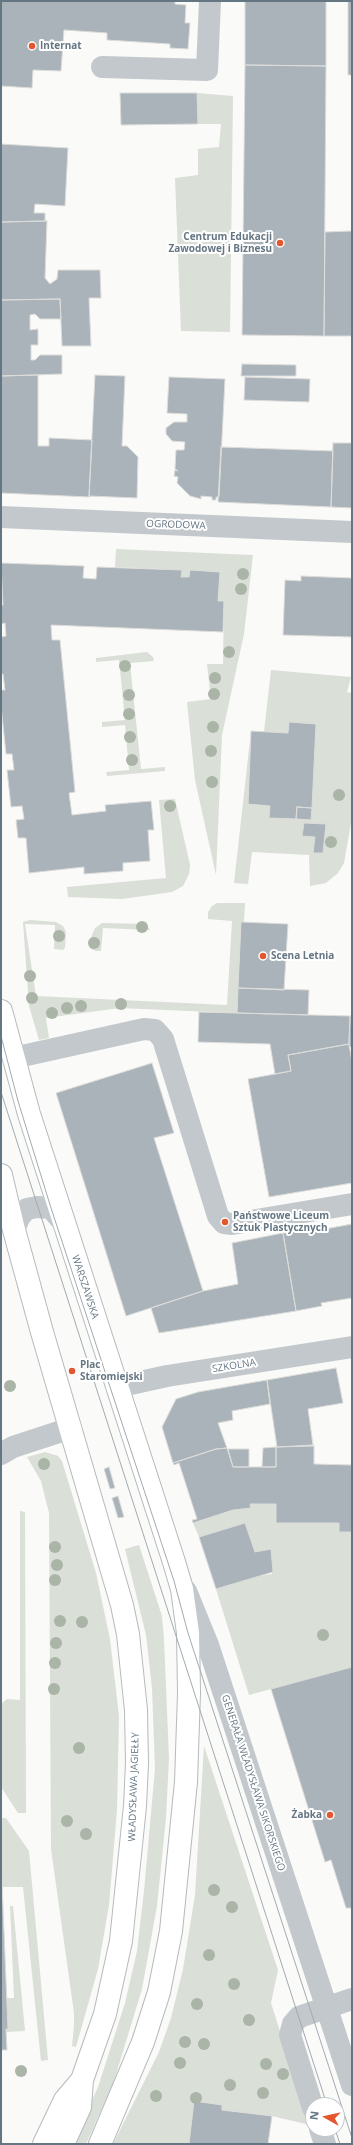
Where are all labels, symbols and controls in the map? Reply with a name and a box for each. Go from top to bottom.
place label: Internat [40,40,82,52]
marker: Internat [27,41,37,51]
place label: Centrum Edukacji Zawodowej i Biznesu [168,231,272,254]
marker: Centrum Edukacji Zawodowej i Biznesu [275,238,285,248]
street label: OGRODOWA [146,518,206,532]
place label: Scena Letnia [271,950,334,962]
marker: Scena Letnia [258,951,268,961]
place label: Państwowe Liceum Sztuk Plastycznych [233,1210,329,1234]
marker: Państwowe Liceum Sztuk Plastycznych [220,1217,230,1227]
street label: WARSZAWSKA [69,1254,101,1320]
street label: SZKOLNA [211,1357,257,1375]
place label: Plac Staromiejski [80,1359,143,1382]
marker: Plac Staromiejski [67,1366,77,1376]
street label: GENERAŁA WŁADYSŁAWA SIKORSKIEGO [219,1693,287,1873]
street label: WŁADYSŁAWA JAGIEŁŁY [126,1732,142,1842]
place label: Żabka [292,1809,322,1821]
marker: Żabka [325,1810,335,1820]
north arrow [305,2097,345,2137]
text: N [306,2110,322,2121]

